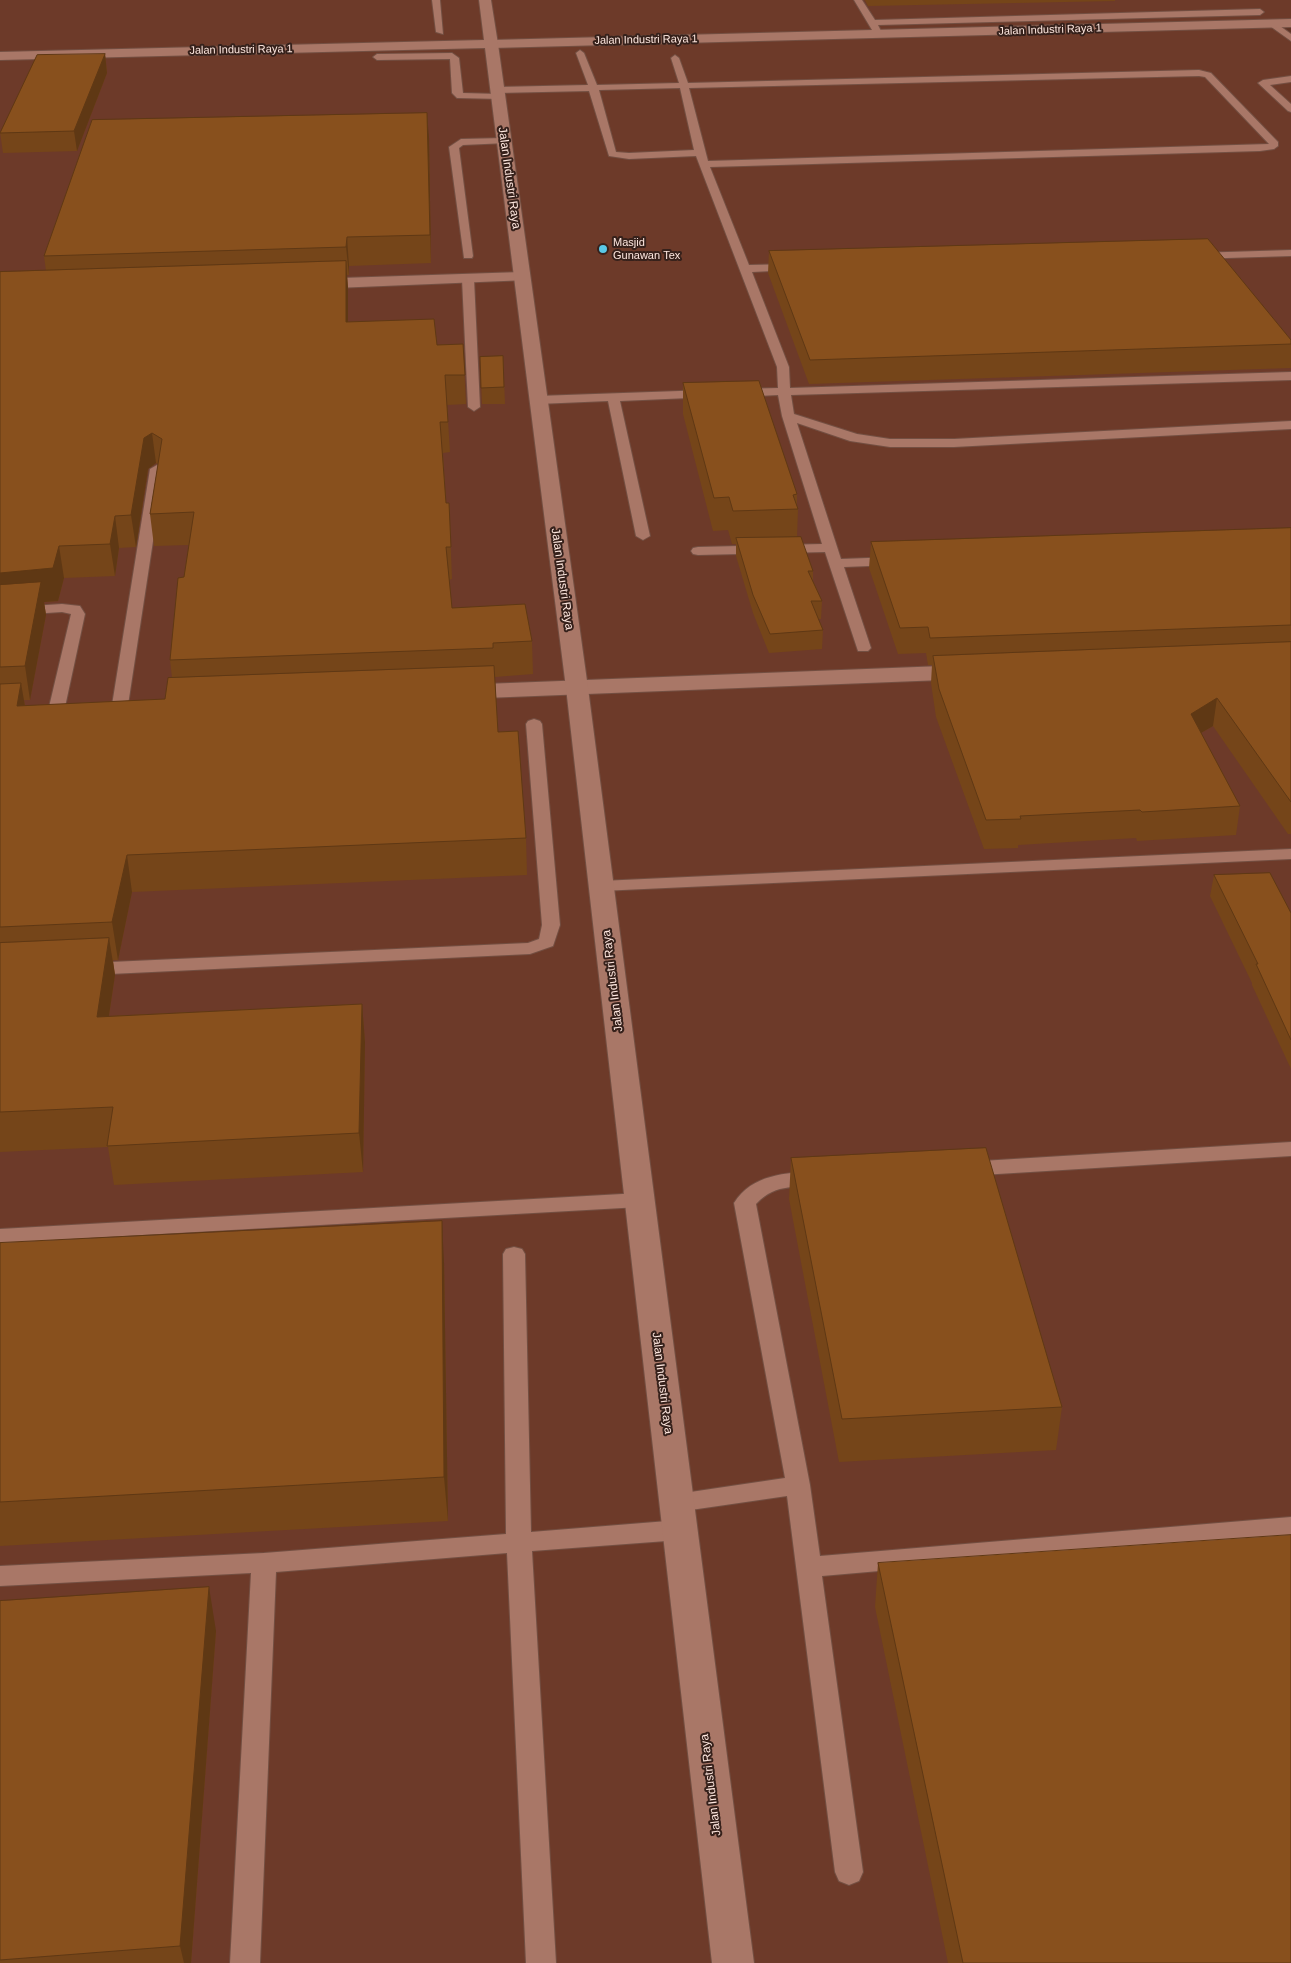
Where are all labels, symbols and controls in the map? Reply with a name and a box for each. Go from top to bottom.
street label: Jalan Industri Raya 1 [998,22,1102,38]
street label: Jalan Industri Raya 1 [594,32,698,48]
street label: Jalan Industri Raya 1 [189,42,293,58]
street label: Jalan Industri Raya [495,126,523,230]
place label: Masjid Gunawan Tex [613,236,680,262]
marker: Masjid Gunawan Tex [597,243,609,255]
street label: Jalan Industri Raya [548,527,576,631]
street label: Jalan Industri Raya [600,929,626,1033]
street label: Jalan Industri Raya [649,1331,675,1435]
street label: Jalan Industri Raya [698,1733,724,1837]

